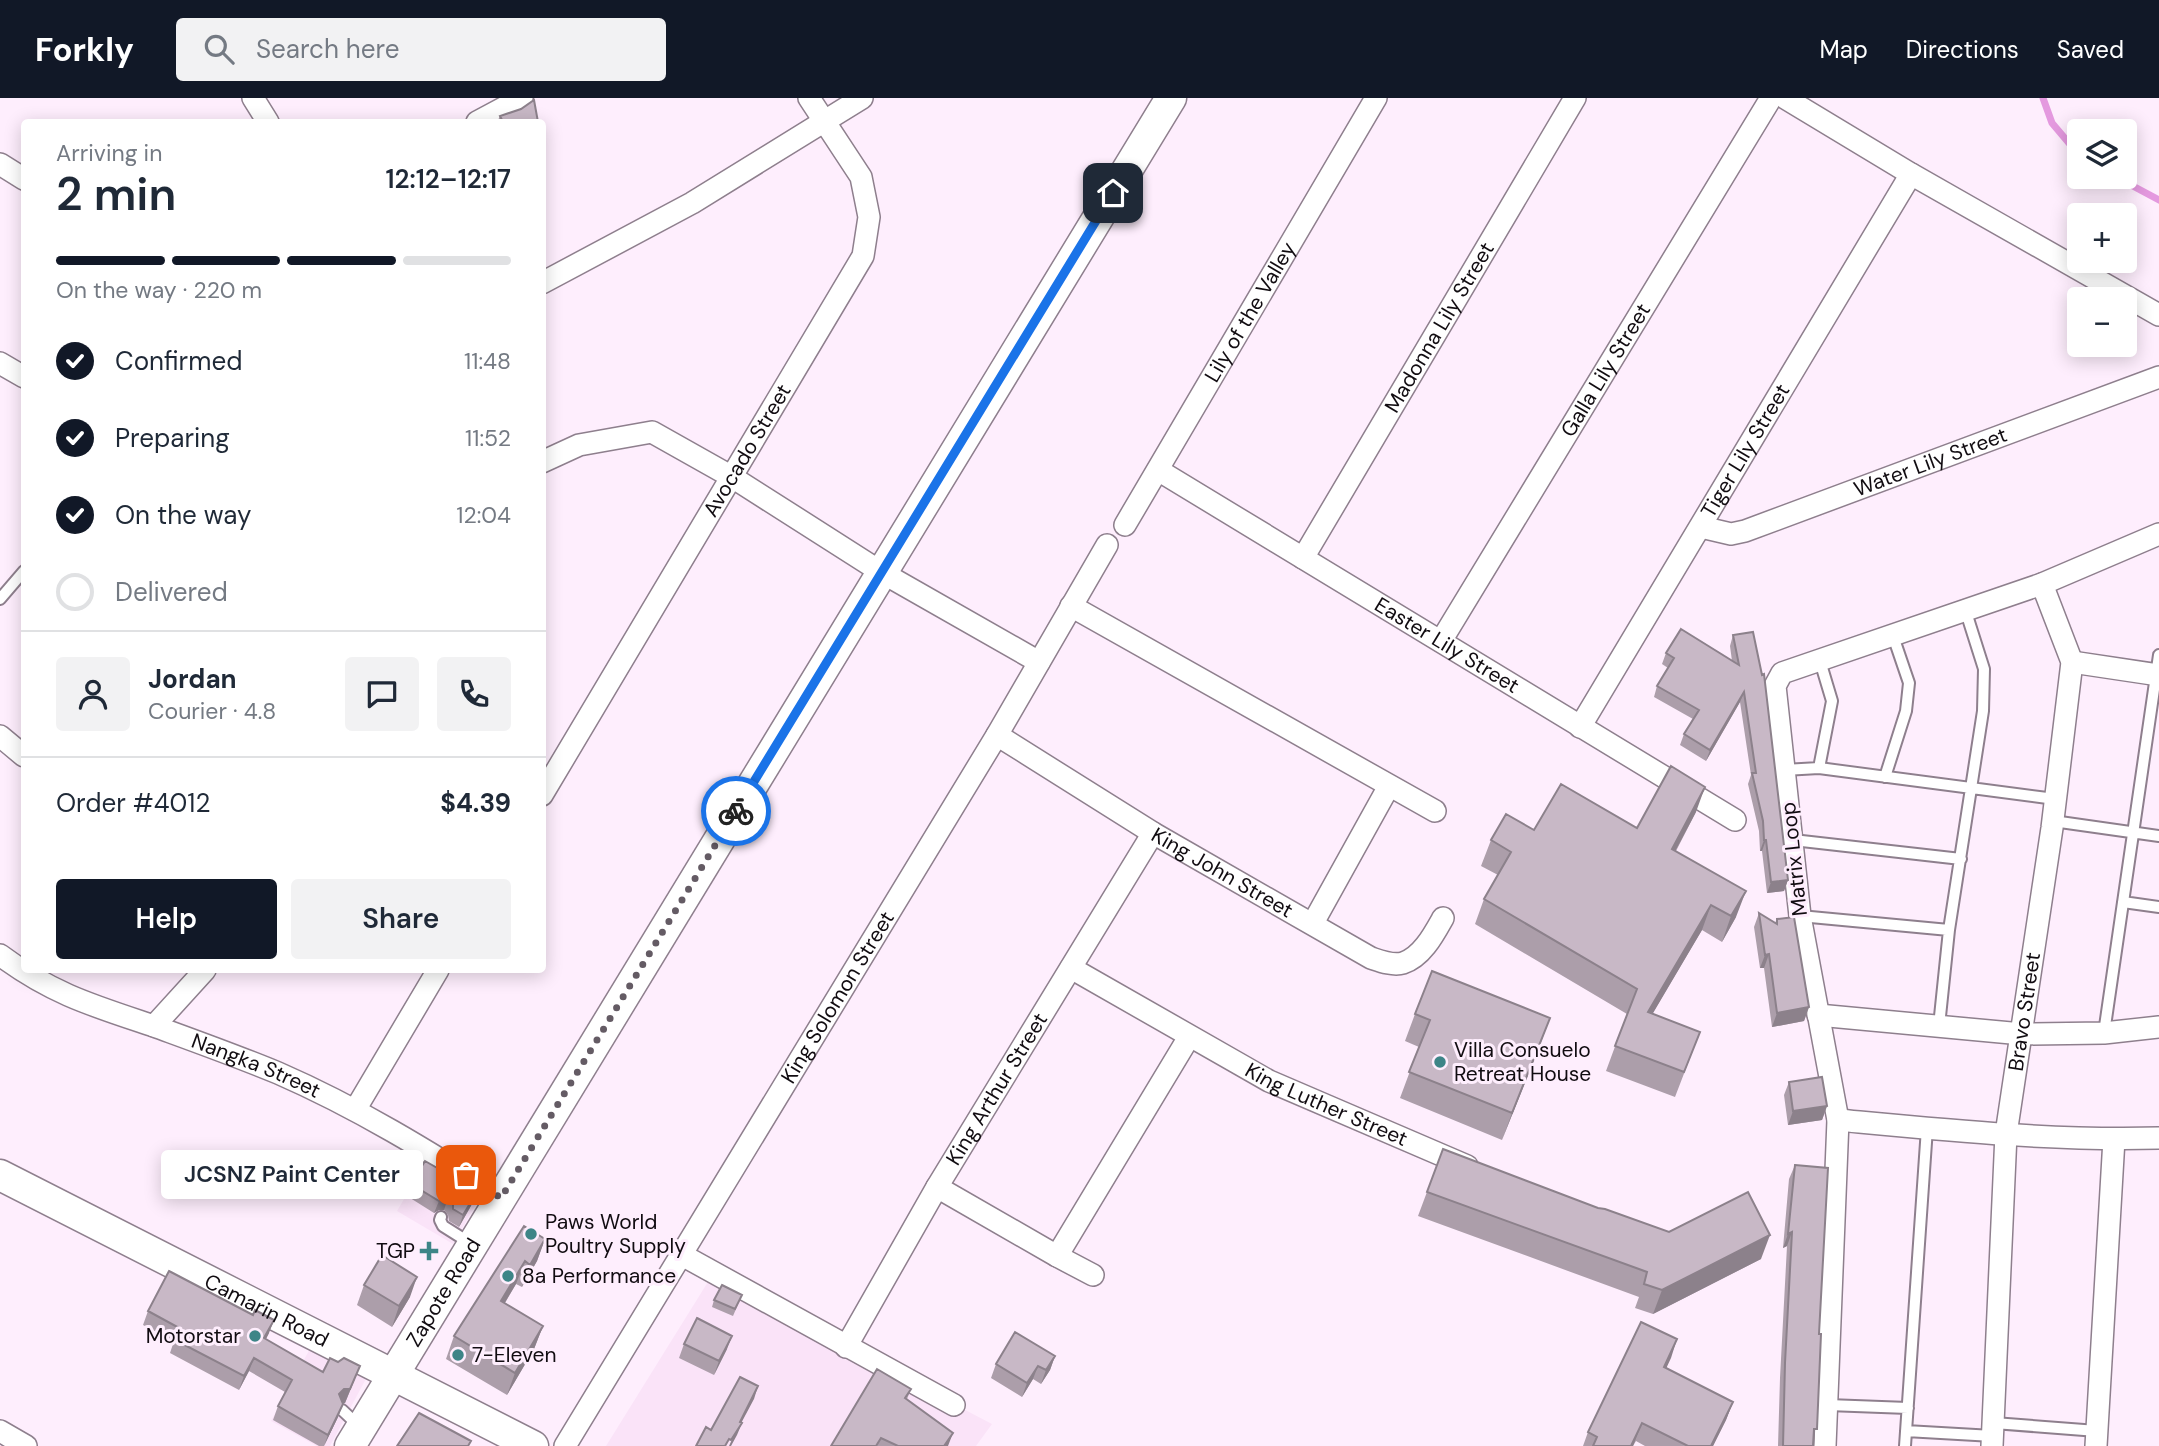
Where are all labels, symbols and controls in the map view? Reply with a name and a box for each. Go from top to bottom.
search box [176,18,666,81]
text: Forkly [35,28,134,71]
icon: search [200,30,238,68]
text: Search here [256,32,399,66]
text: Map [1820,34,1868,65]
text: Directions [1906,34,2019,65]
text: Saved [2057,34,2124,65]
map controls [2067,119,2137,357]
button: layers [2067,119,2137,189]
text: Arriving in [56,138,162,168]
text: 12:12–12:17 [386,162,511,196]
pin [1083,163,1143,223]
text: 2 min [56,164,176,224]
icon: home [1094,174,1132,212]
button: + [2067,203,2137,273]
street label: Lily of the Valley [1198,237,1302,387]
street label: Madonna Lily Street [1378,237,1501,418]
text: On the way · 220 m [56,275,262,305]
button: − [2067,287,2137,357]
street label: Galla Lily Street [1554,298,1657,442]
icon: check [56,342,94,380]
text: Confirmed [115,344,242,378]
text: 11:48 [464,346,511,376]
street label: Avocado Street [697,379,798,522]
street label: Tiger Lily Street [1695,379,1796,523]
icon: check [56,419,94,457]
text: Preparing [115,421,230,455]
street label: Water Lily Street [1850,421,2011,503]
text: 11:52 [465,423,511,453]
icon: check [56,496,94,534]
text: On the way [115,498,251,532]
text: 12:04 [456,500,511,530]
text: Delivered [115,575,228,609]
street label: Easter Lily Street [1369,591,1524,700]
button: person [56,657,130,731]
button: chat [345,657,419,731]
button: phone [437,657,511,731]
text: Jordan [148,662,237,696]
text: Courier · 4.8 [148,696,276,726]
courier [701,776,771,846]
text: Order #4012 [56,786,210,820]
text: $4.39 [440,786,511,820]
icon: bike [717,792,755,830]
street label: Matrix Loop [1774,801,1814,917]
street label: King John Street [1146,821,1298,924]
button: Help [56,879,277,959]
button: Share [291,879,511,959]
street label: King Solomon Street [775,906,901,1089]
street label: Bravo Street [2002,950,2047,1073]
street label: King Arthur Street [940,1007,1054,1170]
street label: Nangka Street [188,1027,325,1105]
place label: Villa Consuelo Retreat House [1454,1036,1591,1088]
marker: Villa Consuelo Retreat House [1432,1054,1448,1070]
street label: King Luther Street [1240,1056,1412,1153]
pin [436,1145,496,1205]
callout: JCSNZ Paint Center [162,1150,424,1200]
icon: bag [447,1156,485,1194]
text: JCSNZ Paint Center [184,1159,400,1189]
place label: Paws World Poultry Supply [545,1208,686,1260]
marker: Paws World Poultry Supply [523,1226,539,1242]
street label: Zapote Road [400,1233,487,1352]
place label: TGP [376,1237,415,1265]
marker: TGP [421,1243,437,1259]
place label: 8a Performance [522,1262,676,1290]
street label: Camarin Road [200,1267,334,1354]
marker: 8a Performance [500,1268,516,1284]
place label: Motorstar [146,1322,241,1350]
marker: Motorstar [247,1328,263,1344]
place label: 7-Eleven [472,1341,556,1369]
marker: 7-Eleven [450,1347,466,1363]

